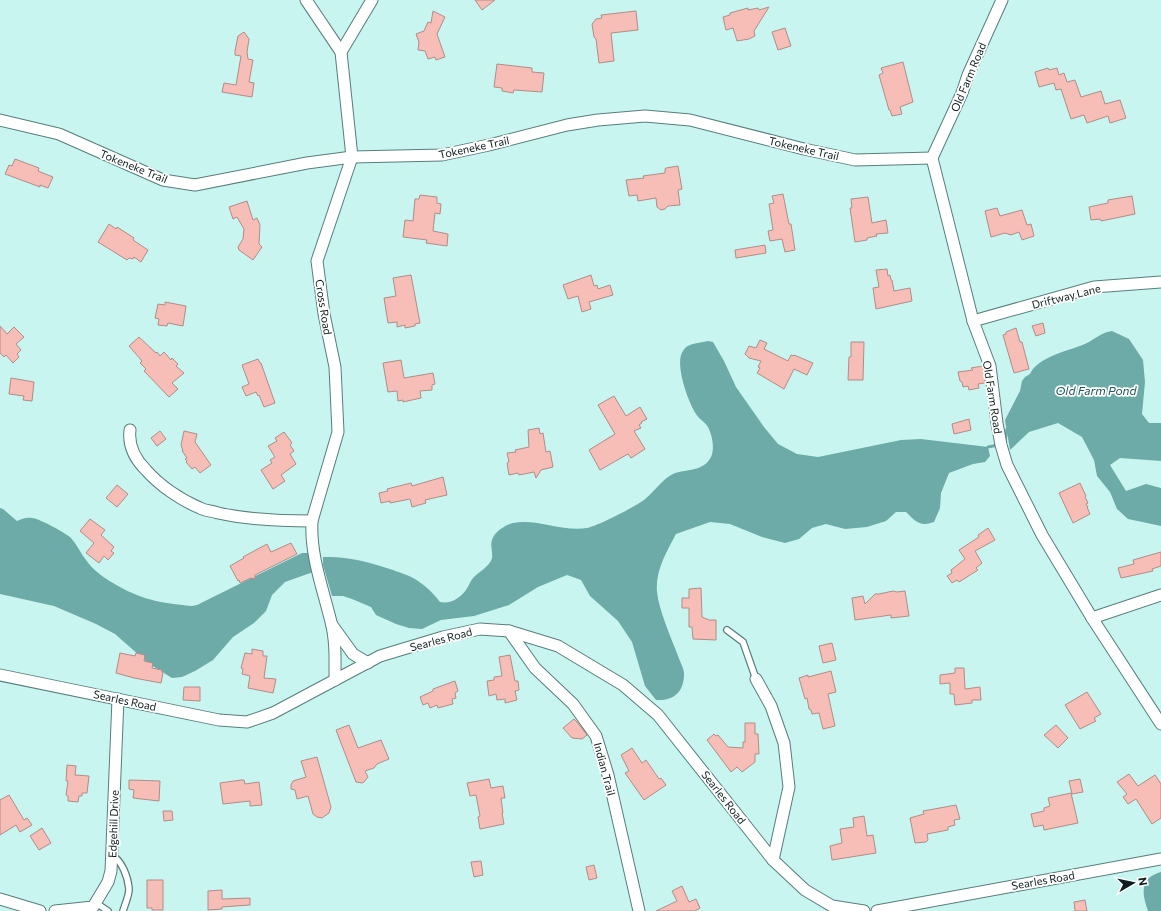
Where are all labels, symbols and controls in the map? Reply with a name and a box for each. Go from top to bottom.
street label: Old Farm Road [948,40,988,114]
street label: Tokeneke Trail [438,133,510,161]
street label: Tokeneke Trail [768,134,840,162]
street label: Tokeneke Trail [98,147,170,185]
street label: Cross Road [313,278,335,336]
street label: Driftway Lane [1030,281,1102,311]
street label: Old Farm Road [981,360,1005,434]
water label: Old Farm Pond [1056,383,1137,397]
street label: Searles Road [408,624,474,654]
street label: Searles Road [92,687,158,713]
street label: Indian Trail [592,741,618,797]
street label: Searles Road [699,768,749,826]
street label: Edgehill Drive [105,790,121,858]
north arrow [1113,863,1153,903]
street label: Searles Road [1010,868,1076,892]
text: N [1136,876,1150,886]

